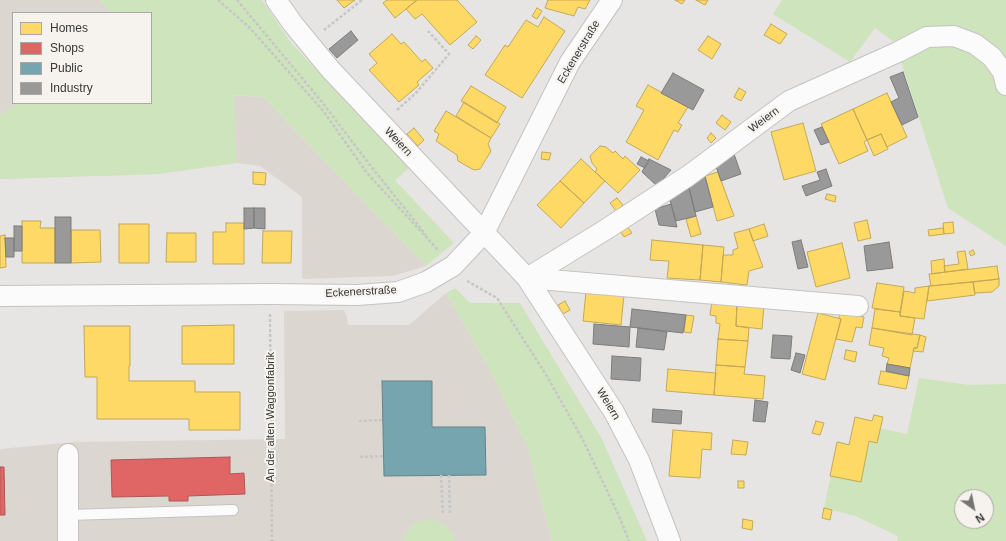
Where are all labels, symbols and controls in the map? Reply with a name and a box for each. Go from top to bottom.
legend [12,12,152,104]
street label: Eckenerstraße [555,18,603,86]
text: Homes [50,21,88,35]
text: Shops [50,41,84,55]
text: Public [50,61,83,75]
text: Industry [50,81,93,95]
street label: Weiern [746,104,782,136]
street label: Weiern [381,125,415,159]
street label: Eckenerstraße [325,284,397,300]
street label: An der alten Waggonfabrik [264,352,278,482]
street label: Weiern [593,386,623,422]
north arrow [954,489,994,529]
text: N [973,511,987,525]

